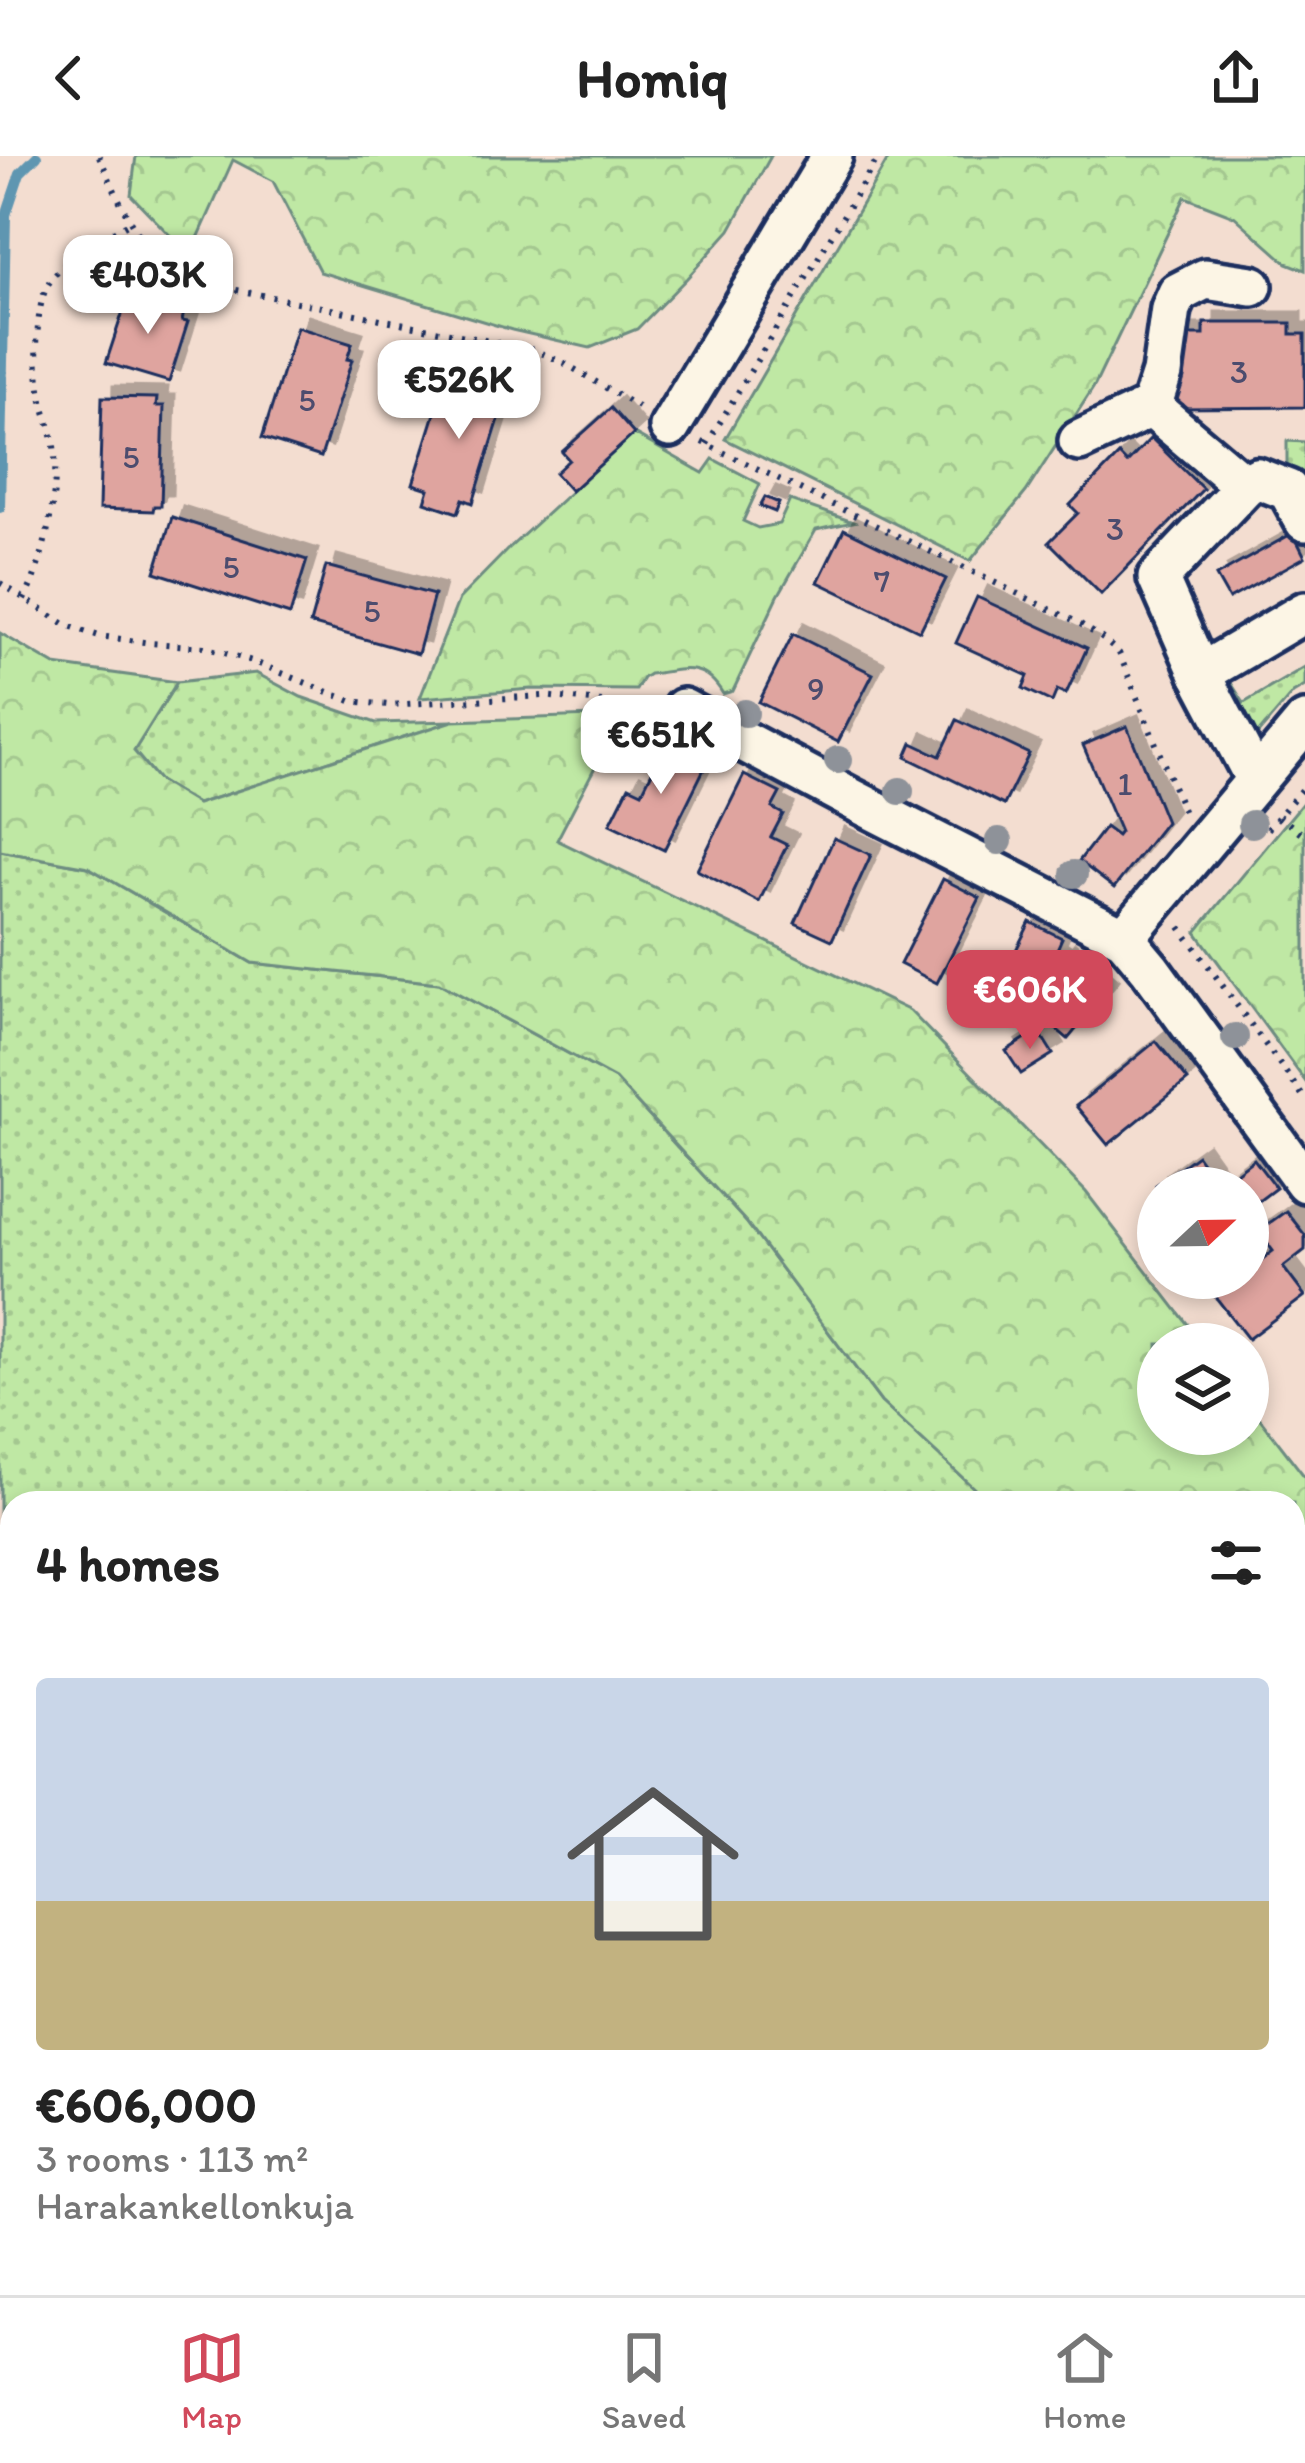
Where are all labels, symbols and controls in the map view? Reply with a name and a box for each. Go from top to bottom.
icon: back [36,45,102,111]
icon: share [1203,45,1269,111]
text: Homiq [577,46,728,111]
pin: €403K [64,235,232,337]
text: €403K [90,250,206,297]
pin: €526K [375,340,543,442]
house number: 3 [1230,352,1248,391]
text: €526K [405,355,513,402]
house number: 5 [298,380,316,419]
house number: 5 [122,437,140,476]
house number: 3 [1106,509,1124,548]
house number: 5 [222,547,240,586]
house number: 7 [874,561,890,600]
house number: 5 [363,591,381,630]
house number: 9 [807,669,825,708]
pin: €651K [577,695,745,797]
text: €651K [608,710,714,757]
house number: 1 [1117,764,1133,803]
pin: €606K [946,950,1114,1052]
text: €606K [974,965,1086,1012]
north arrow [1137,1167,1269,1299]
map controls [1137,1167,1269,1455]
button: layers [1137,1323,1269,1455]
icon: filters [1203,1530,1269,1596]
text: 4 homes [36,1533,220,1594]
icon: home [545,1756,761,1972]
text: €606,000 [36,2074,257,2135]
text: 3 rooms · 113 m² [36,2135,308,2182]
text: Harakankellonkuja [36,2182,354,2229]
tab: Map [179,2325,245,2436]
tab: Saved [602,2325,686,2436]
tab: Home [1043,2325,1126,2436]

